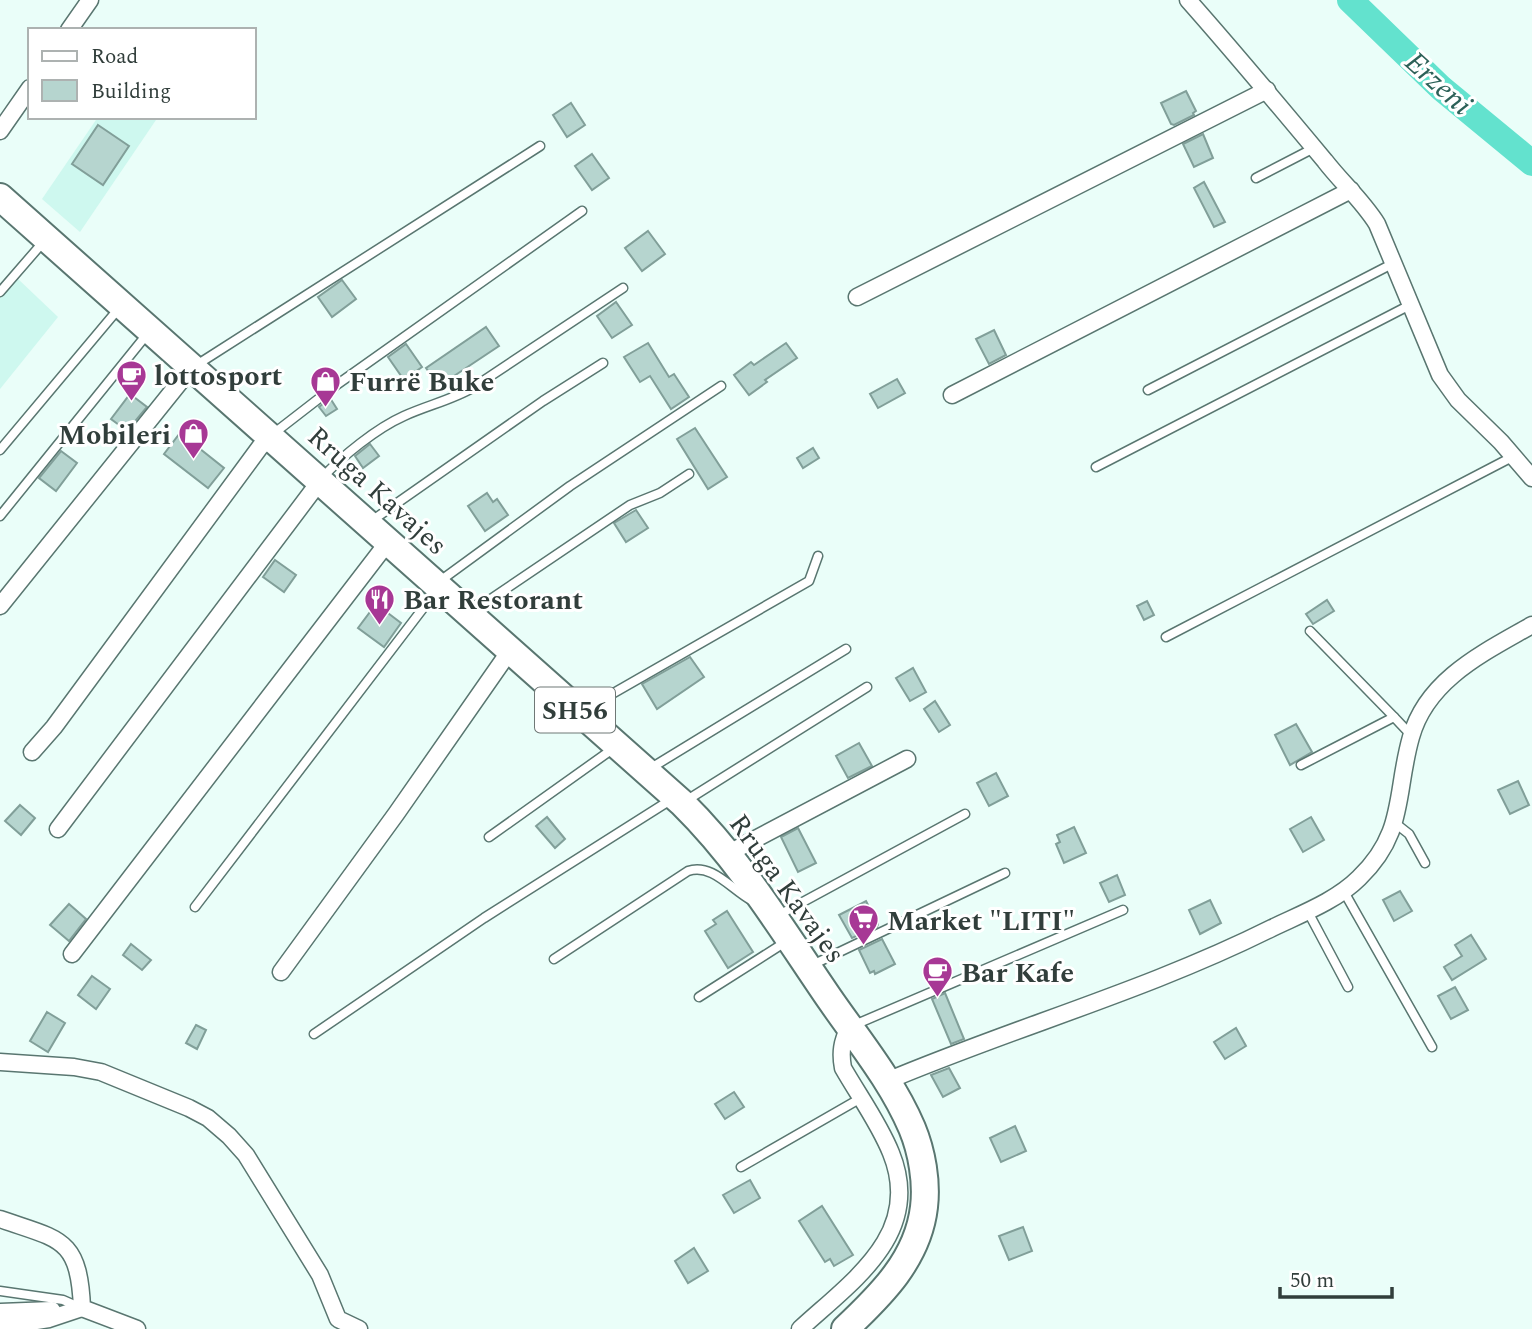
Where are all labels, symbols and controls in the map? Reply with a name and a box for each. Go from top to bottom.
legend [28,28,256,119]
water label: Erzeni [1394,40,1483,127]
text: Road [91,41,138,73]
text: Building [91,76,171,108]
place label: lottosport [154,355,283,398]
cafe icon: lottosport [114,358,148,402]
place label: Furrë Buke [349,361,494,404]
shop icon: Furrë Buke [309,364,343,408]
place label: Mobileri [58,414,171,457]
street label: Rruga Kavajes [297,416,457,566]
shop icon: Mobileri [177,417,211,461]
place label: Bar Restorant [403,579,583,622]
restaurant icon: Bar Restorant [363,582,397,626]
road number: SH56 [535,688,615,732]
street label: Rruga Kavajes [718,805,856,973]
place label: Market "LITI" [887,900,1075,943]
supermarket icon: Market "LITI" [847,903,881,947]
place label: Bar Kafe [961,952,1074,995]
cafe icon: Bar Kafe [921,955,955,999]
scale bar [1280,1256,1392,1300]
text: 50 m [1290,1265,1334,1297]

